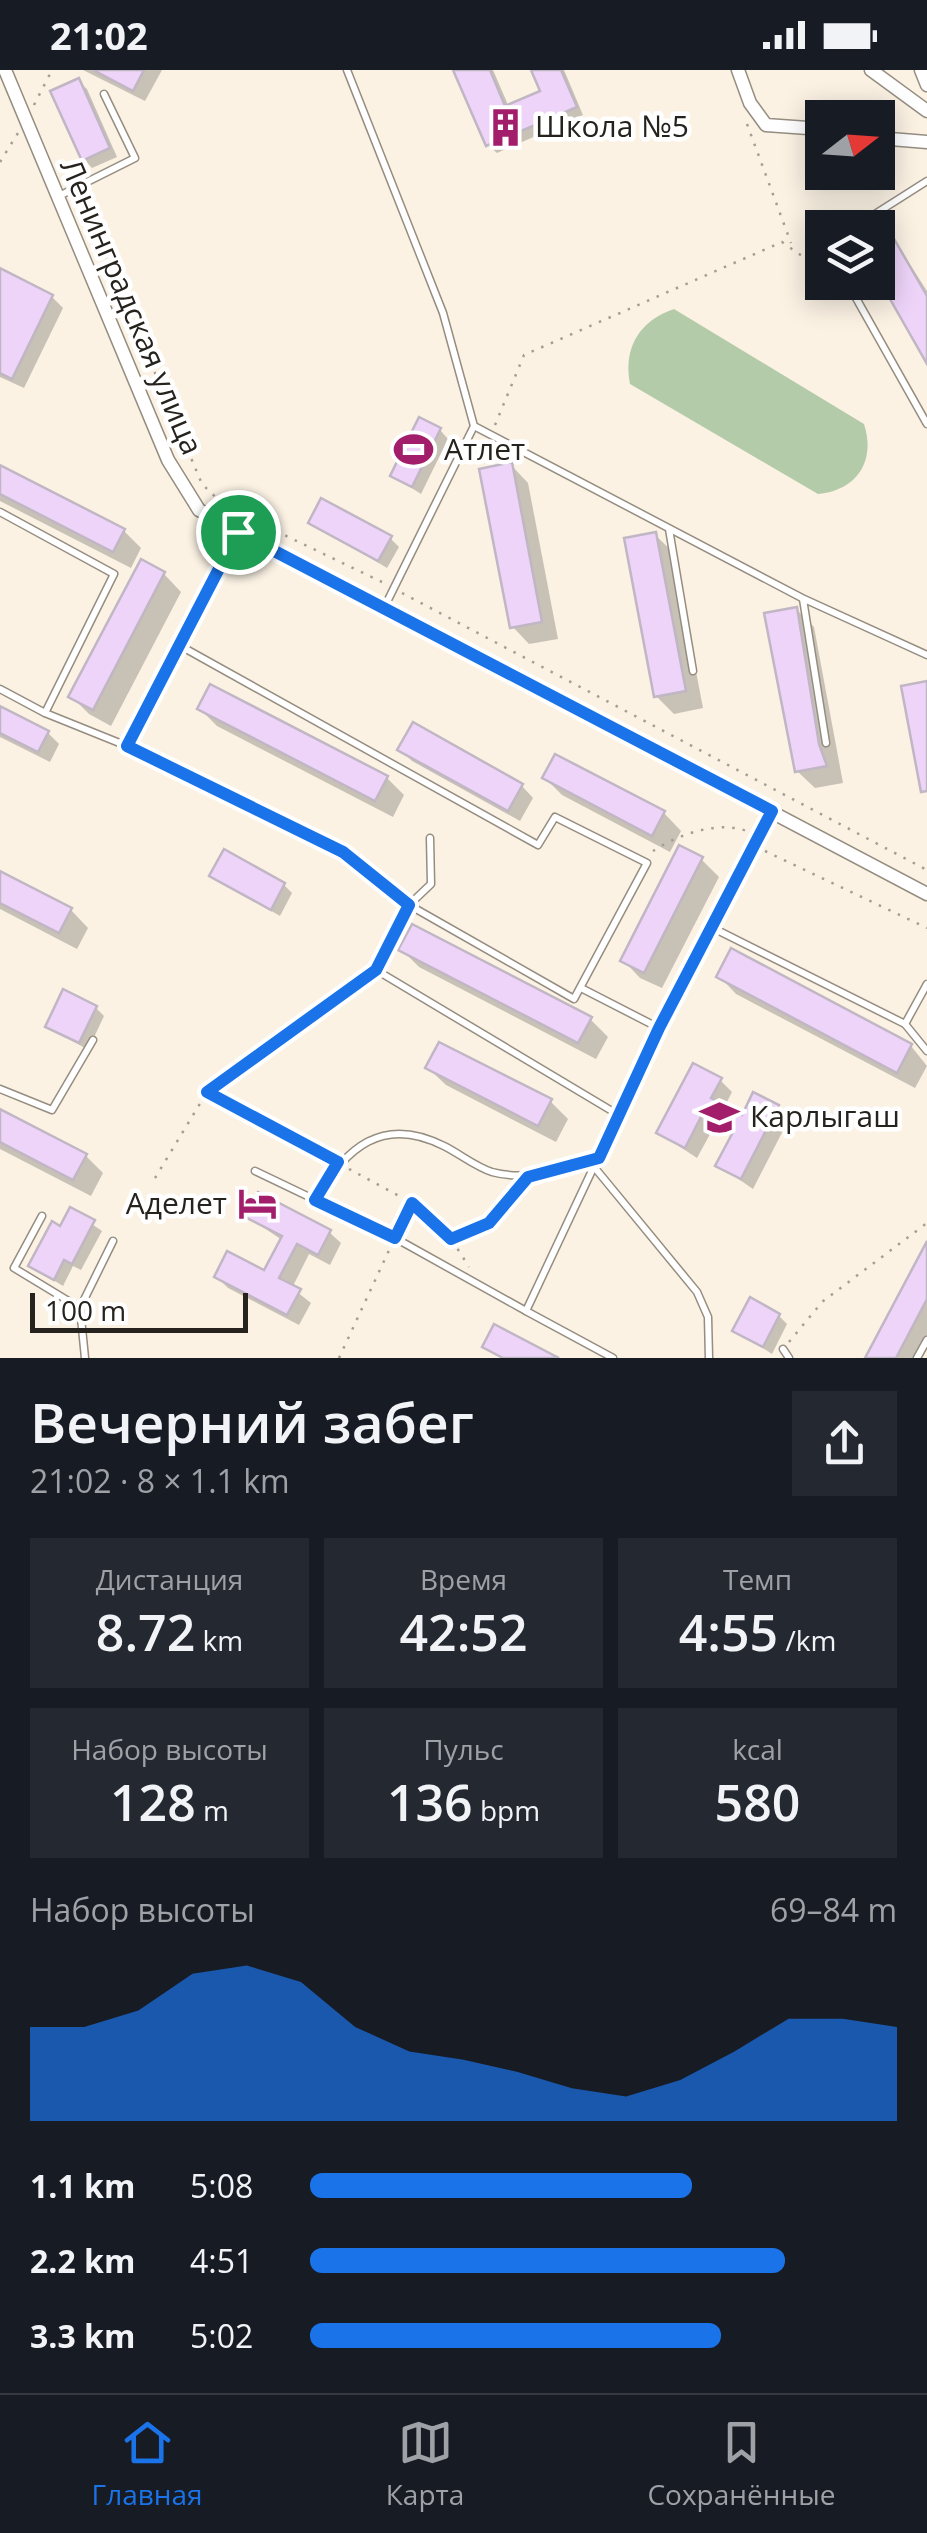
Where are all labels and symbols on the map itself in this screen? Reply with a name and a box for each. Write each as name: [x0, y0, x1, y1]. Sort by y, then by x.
north arrow: [805, 100, 895, 190]
place label: Школа №5: [535, 105, 689, 146]
building icon: Школа №5: [484, 106, 526, 148]
street label: Ленинградская улица: [51, 152, 213, 461]
place label: Атлет: [444, 428, 525, 469]
sports icon: Атлет: [393, 429, 435, 471]
pin: [196, 490, 281, 575]
place label: Карлыгаш: [750, 1095, 900, 1136]
school or university icon: Карлыгаш: [699, 1096, 741, 1138]
place label: Аделет: [126, 1182, 227, 1223]
hotel icon: Аделет: [236, 1183, 278, 1225]
scale bar: [30, 1288, 248, 1332]

